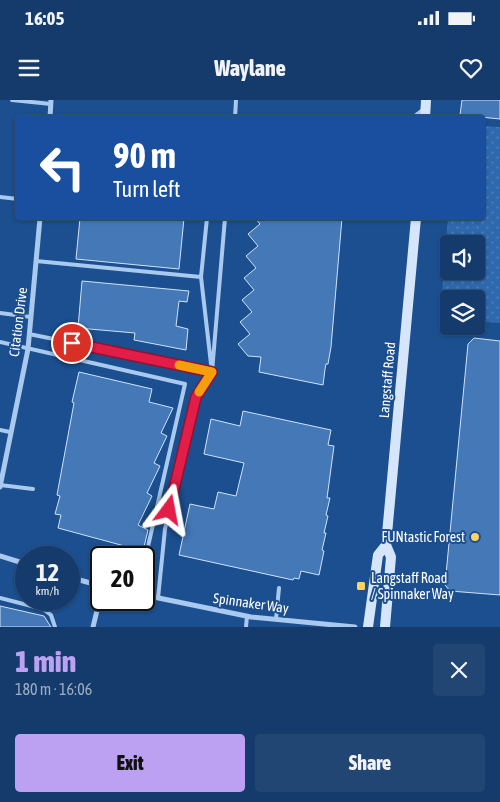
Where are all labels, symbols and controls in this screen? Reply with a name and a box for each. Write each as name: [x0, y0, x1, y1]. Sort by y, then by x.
text: 16:05: [25, 7, 64, 29]
icon: menu: [15, 54, 43, 82]
icon: heart: [457, 54, 485, 82]
text: Waylane: [214, 55, 286, 81]
icon: left: [30, 135, 95, 200]
text: 90 m: [113, 135, 176, 175]
text: Turn left: [113, 176, 180, 202]
map controls: [440, 235, 485, 335]
button: sound: [440, 235, 485, 280]
street label: Citation Drive: [6, 286, 30, 358]
button: layers: [440, 290, 485, 335]
pin: [51, 322, 93, 364]
icon: arrive: [58, 329, 86, 357]
street label: Langstaff Road: [376, 341, 398, 419]
position arrow: [142, 483, 194, 535]
place label: FUNtastic Forest: [382, 529, 465, 545]
marker: FUNtastic Forest: [469, 531, 481, 543]
speed limit sign: 20: [90, 546, 155, 611]
text: 12: [36, 558, 59, 586]
place label: Langstaff Road / Spinnaker Way: [371, 570, 454, 602]
marker: Langstaff Road / Spinnaker Way: [355, 580, 367, 592]
text: km/h: [36, 584, 59, 598]
street label: Spinnaker Way: [212, 590, 290, 616]
text: 1 min: [15, 644, 76, 678]
button: close: [433, 644, 485, 696]
text: 180 m · 16:06: [15, 680, 92, 698]
button: Exit: [15, 734, 245, 792]
button: Share: [255, 734, 485, 792]

